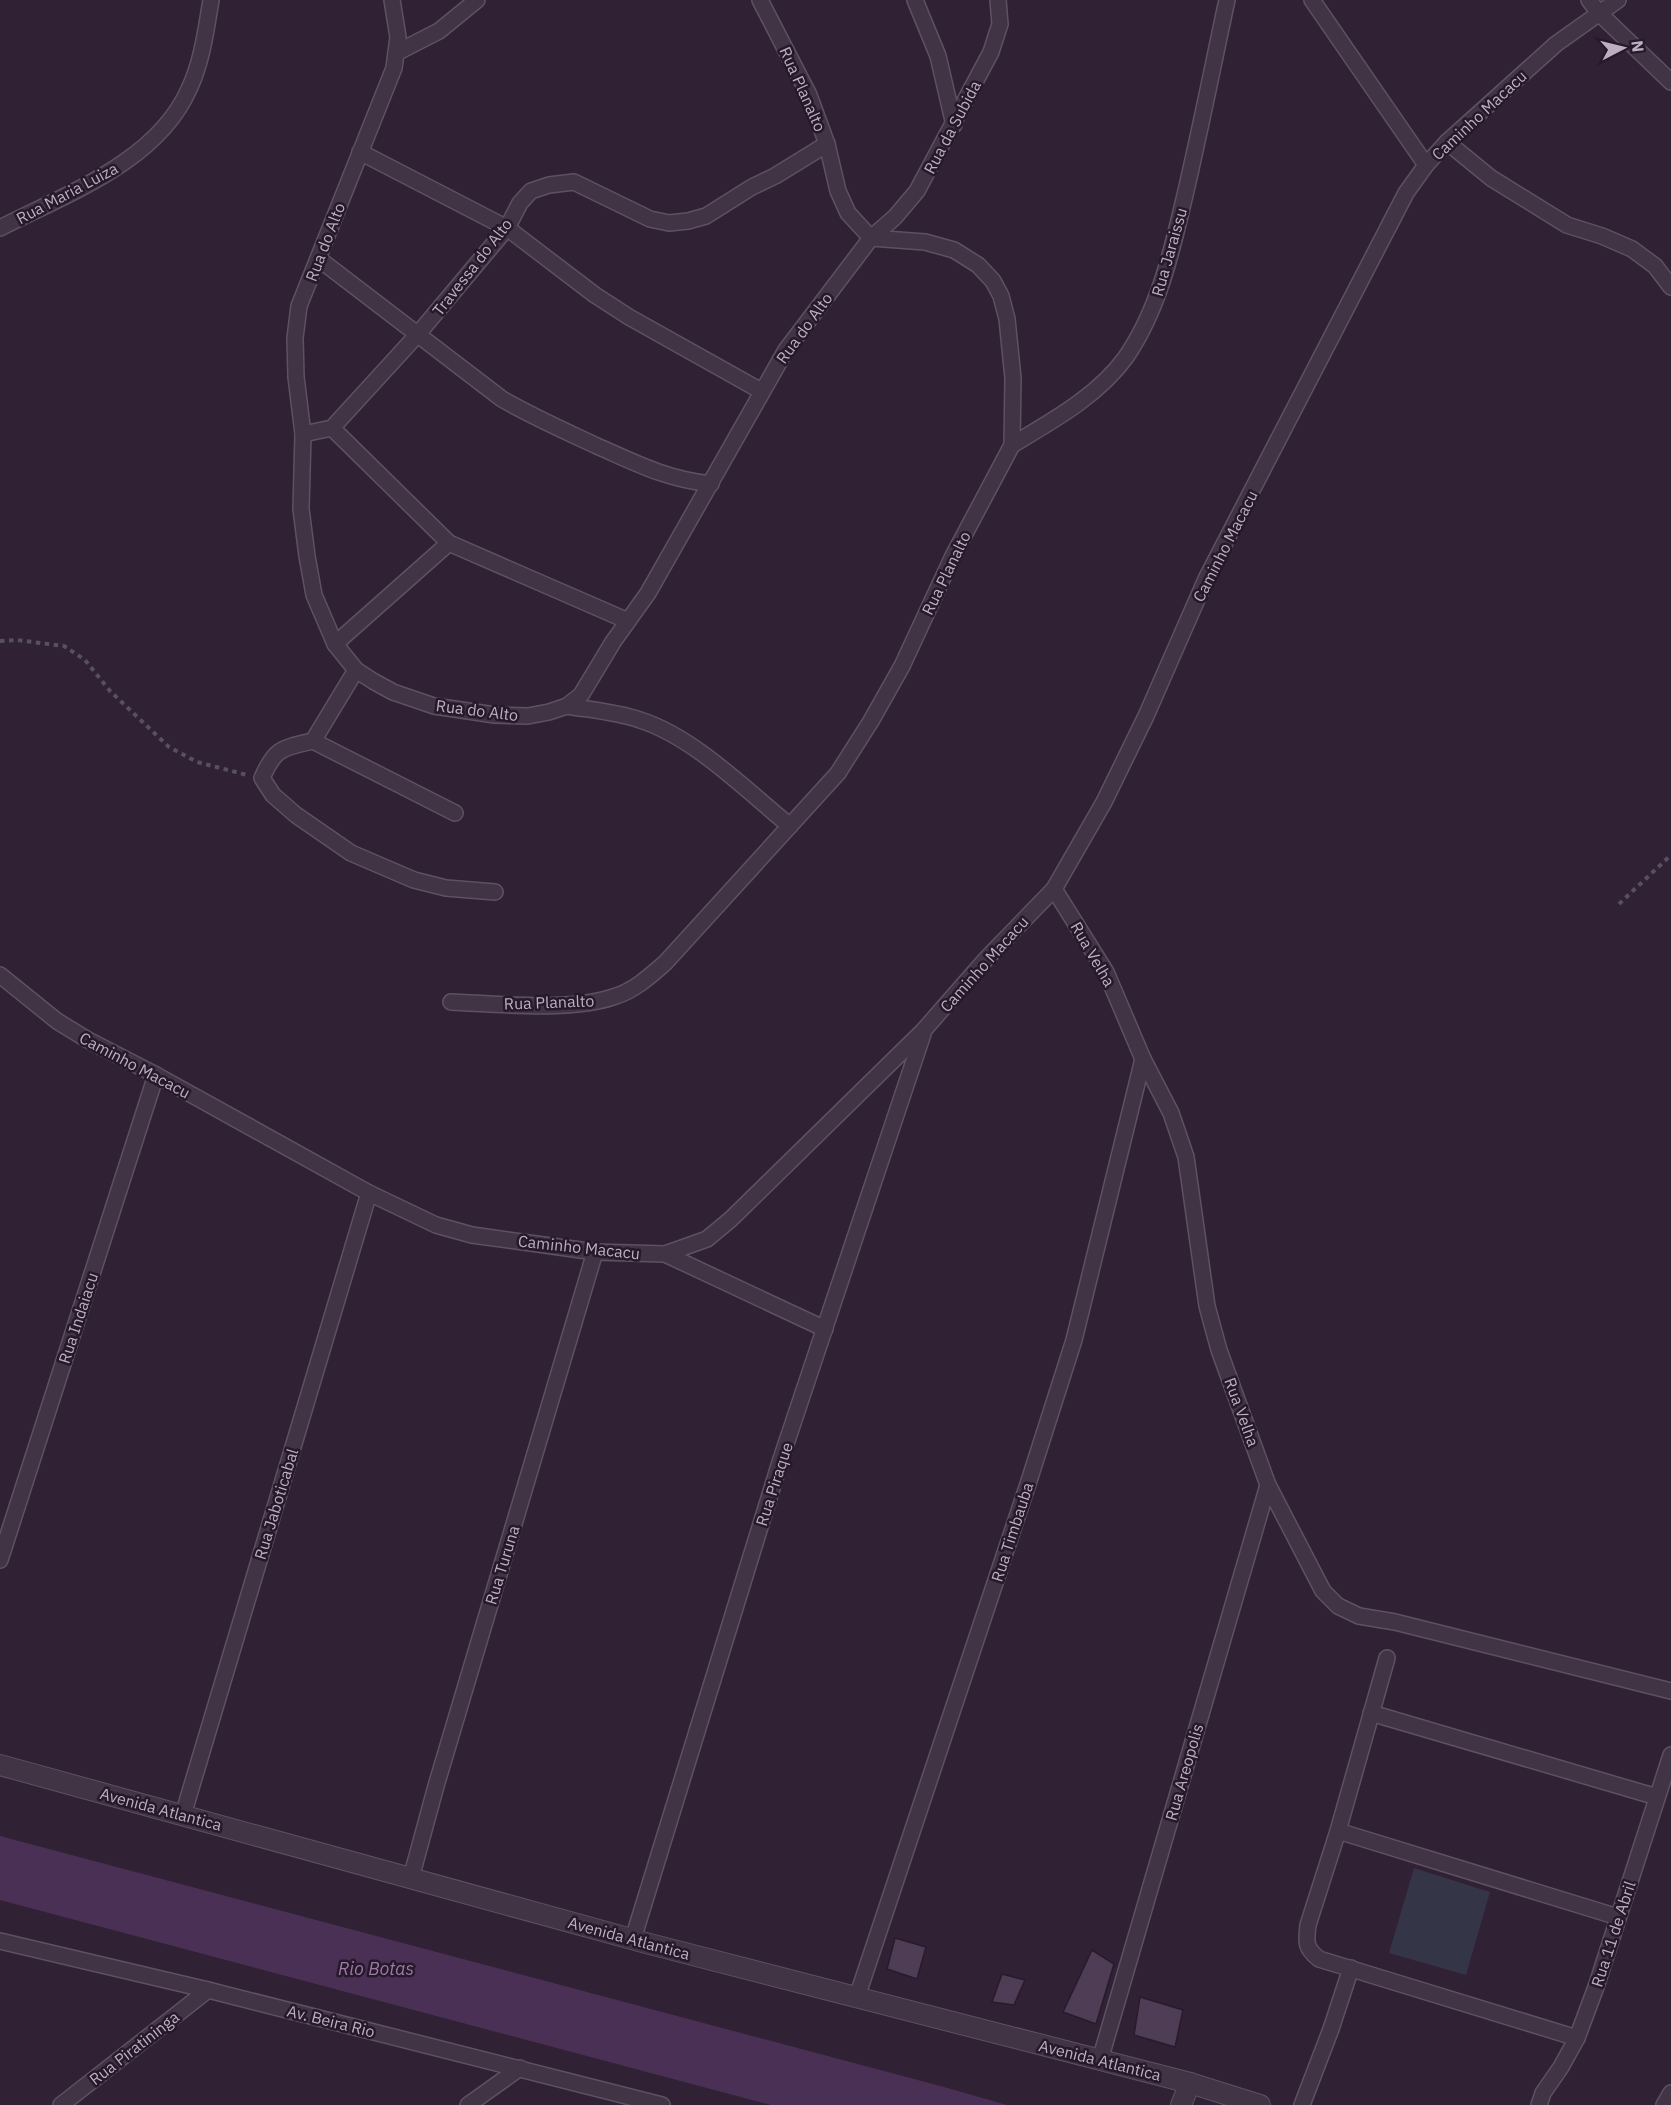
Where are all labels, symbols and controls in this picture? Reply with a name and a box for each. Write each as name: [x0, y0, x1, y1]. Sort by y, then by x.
north arrow: [1593, 18, 1653, 78]
text: N: [1627, 39, 1649, 53]
street label: Rua Planalto: [775, 44, 831, 135]
street label: Caminho Macacu: [1427, 66, 1531, 164]
street label: Rua da Subida: [919, 77, 985, 177]
street label: Rua Maria Luiza: [13, 158, 122, 228]
street label: Rua do Alto: [301, 200, 349, 284]
street label: Rua Jaraissu: [1147, 205, 1191, 299]
street label: Travessa do Alto: [428, 214, 516, 320]
street label: Rua do Alto: [772, 289, 836, 367]
street label: Caminho Macacu: [1188, 487, 1262, 605]
street label: Rua Planalto: [917, 528, 975, 618]
street label: Rua do Alto: [435, 695, 519, 725]
street label: Caminho Macacu: [936, 912, 1032, 1016]
street label: Rua Velha: [1066, 918, 1120, 990]
street label: Rua Planalto: [503, 990, 595, 1014]
street label: Caminho Macacu: [76, 1027, 194, 1103]
street label: Caminho Macacu: [517, 1231, 641, 1263]
street label: Rua Indaiacu: [54, 1270, 102, 1366]
street label: Rua Velha: [1220, 1375, 1264, 1450]
street label: Rua Piraque: [751, 1439, 797, 1528]
street label: Rua Jaboticabal: [250, 1446, 302, 1562]
street label: Rua Timbauba: [986, 1479, 1038, 1584]
street label: Rua Turuna: [480, 1523, 524, 1607]
street label: Rua Areopolis: [1161, 1721, 1207, 1823]
street label: Avenida Atlantica: [98, 1783, 224, 1835]
street label: Rua 11 de Abril: [1586, 1878, 1640, 1990]
street label: Avenida Atlantica: [566, 1912, 692, 1964]
water label: Rio Botas: [338, 1957, 414, 1980]
street label: Av. Beira Rio: [285, 2000, 377, 2042]
street label: Rua Piratininga: [85, 2006, 183, 2089]
street label: Avenida Atlantica: [1037, 2035, 1164, 2085]

